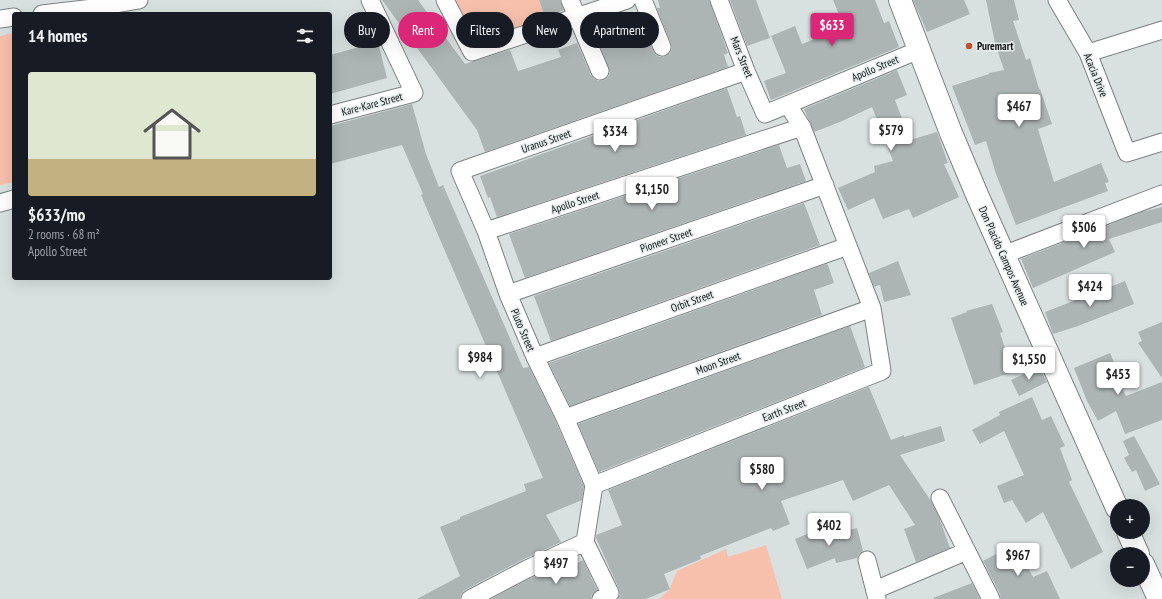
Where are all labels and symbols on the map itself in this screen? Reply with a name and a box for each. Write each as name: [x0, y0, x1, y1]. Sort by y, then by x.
pin: $633: [808, 13, 856, 47]
street label: Mars Street: [727, 34, 757, 80]
place label: Puremart: [977, 39, 1014, 53]
marker: Puremart: [964, 41, 974, 51]
street label: Acacia Drive: [1081, 51, 1111, 100]
street label: Apollo Street: [849, 52, 901, 84]
street label: Kare-Kare Street: [340, 89, 404, 119]
pin: $467: [995, 94, 1043, 128]
pin: $579: [867, 118, 915, 152]
pin: $334: [591, 119, 639, 153]
street label: Uranus Street: [519, 126, 573, 156]
pin: $1,150: [619, 177, 685, 211]
street label: Apollo Street: [549, 188, 601, 216]
street label: Don Placido Campos Avenue: [976, 204, 1032, 308]
pin: $506: [1060, 215, 1108, 249]
street label: Pioneer Street: [638, 225, 694, 255]
pin: $424: [1066, 274, 1114, 308]
street label: Orbit Street: [669, 287, 715, 315]
street label: Pluto Street: [508, 307, 538, 353]
pin: $984: [456, 345, 504, 379]
pin: $1,550: [996, 347, 1062, 381]
street label: Moon Street: [694, 348, 742, 378]
pin: $453: [1094, 362, 1142, 396]
street label: Earth Street: [760, 395, 808, 425]
pin: $580: [738, 457, 786, 491]
pin: $402: [805, 513, 853, 547]
pin: $967: [994, 543, 1042, 577]
pin: $497: [532, 551, 580, 585]

